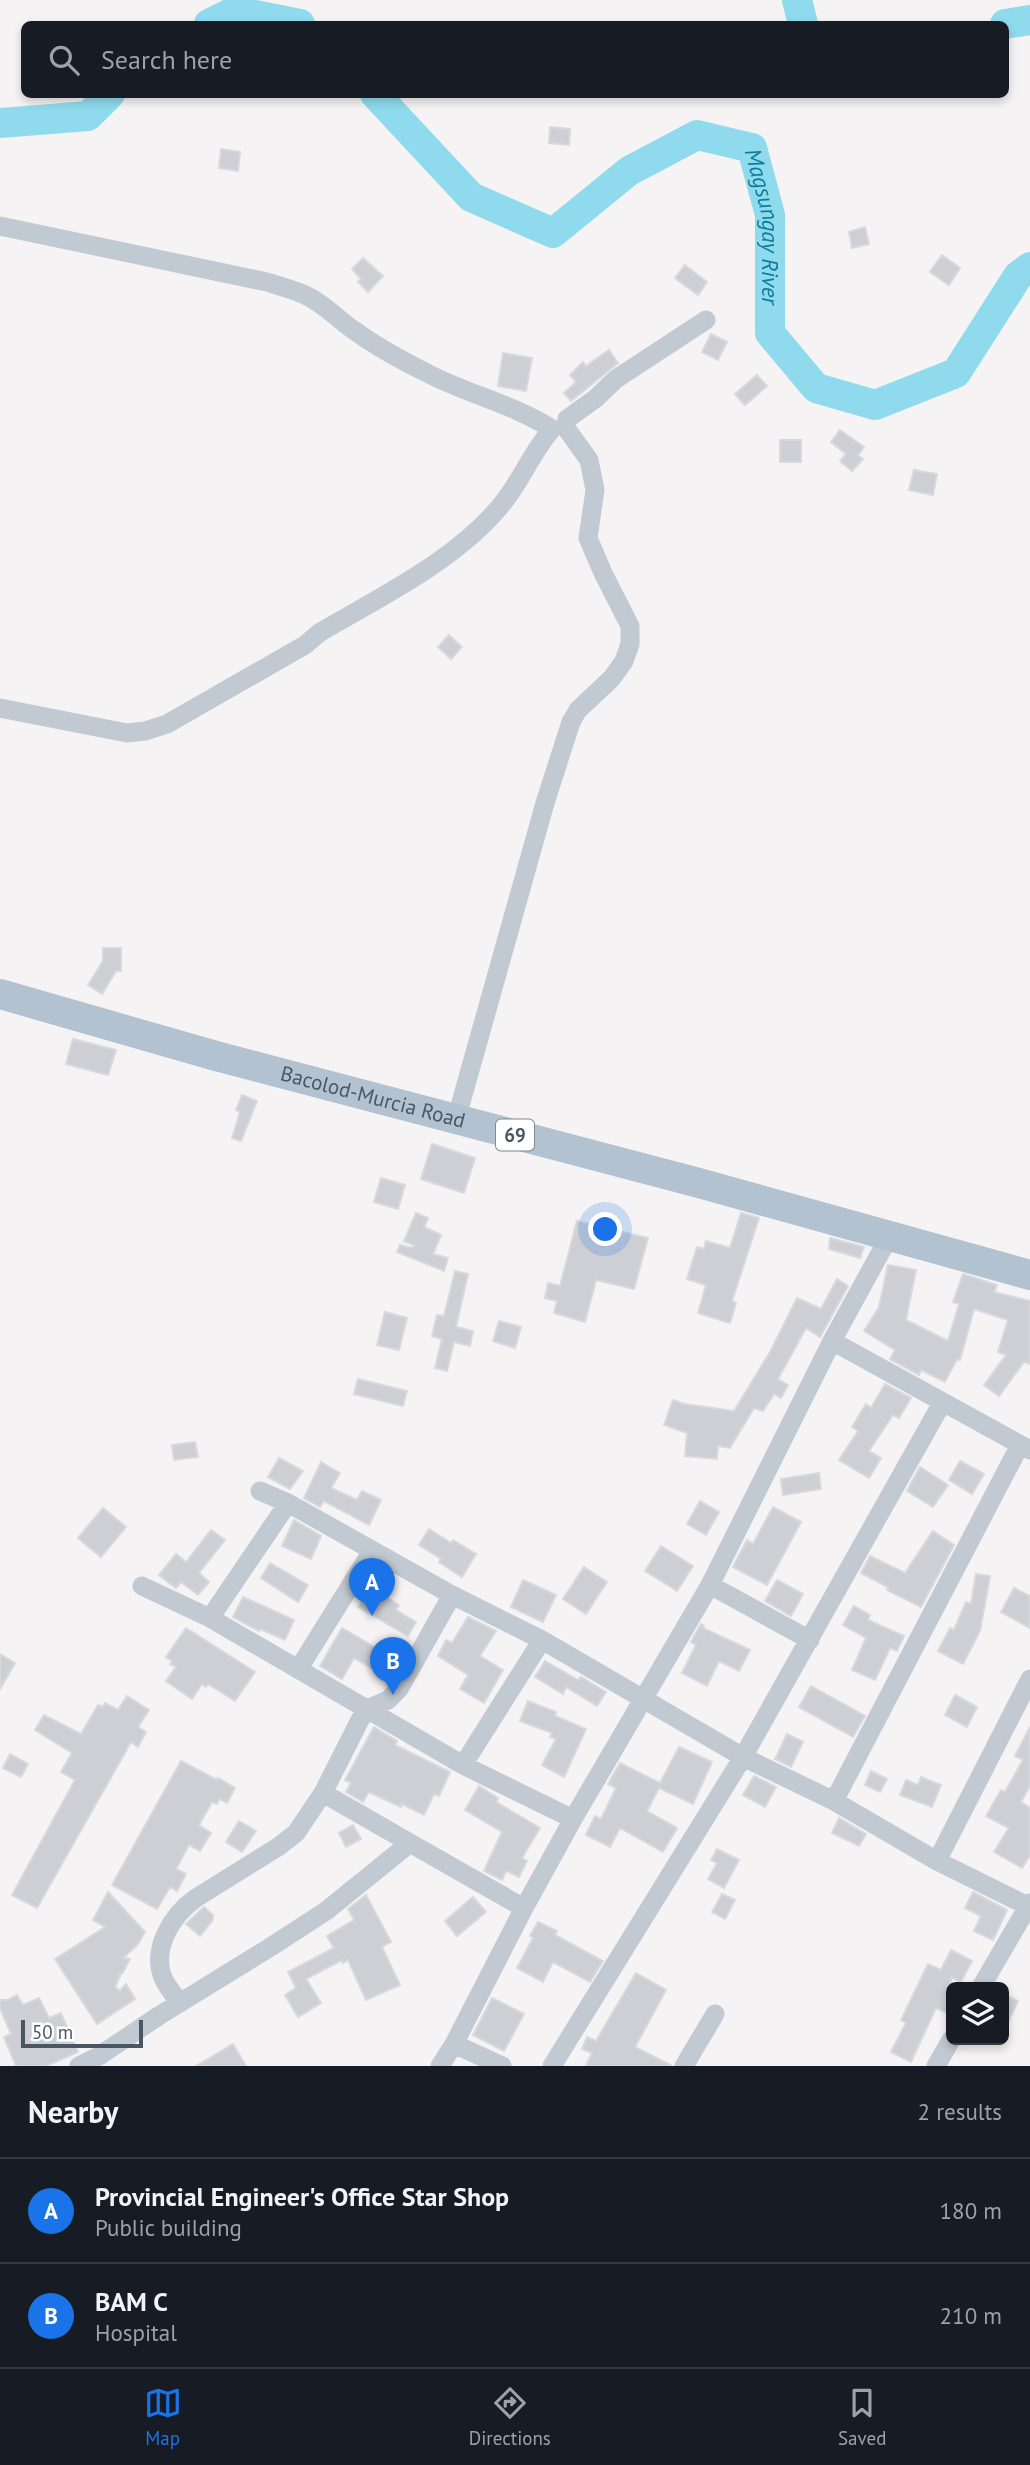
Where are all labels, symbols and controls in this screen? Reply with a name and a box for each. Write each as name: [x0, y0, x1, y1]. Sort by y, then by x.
search box: [21, 21, 1009, 98]
icon: search: [45, 41, 83, 79]
text: Search here: [101, 43, 232, 76]
water label: Magsungay River: [739, 145, 786, 306]
street label: Bacolod-Murcia Road: [278, 1060, 468, 1134]
road number: 69: [496, 1120, 534, 1150]
your location: [588, 1212, 622, 1246]
pin: A: [349, 1558, 395, 1616]
pin: B: [370, 1637, 416, 1695]
map controls: [946, 1982, 1009, 2045]
button: layers: [946, 1982, 1009, 2045]
scale bar: [21, 2017, 144, 2049]
text: 50 m: [32, 2020, 73, 2044]
text: Nearby: [28, 2092, 118, 2131]
text: 2 results: [918, 2097, 1002, 2126]
text: Provincial Engineer's Office Star Shop: [95, 2180, 509, 2213]
text: A: [44, 2196, 58, 2225]
text: 180 m: [940, 2196, 1002, 2225]
text: Public building: [95, 2213, 242, 2242]
text: BAM C: [95, 2285, 168, 2318]
text: B: [44, 2301, 58, 2330]
text: 210 m: [940, 2301, 1002, 2330]
text: Hospital: [95, 2318, 177, 2347]
tab: Map: [144, 2384, 182, 2450]
tab: Directions: [469, 2384, 551, 2450]
tab: Saved: [838, 2384, 886, 2450]

